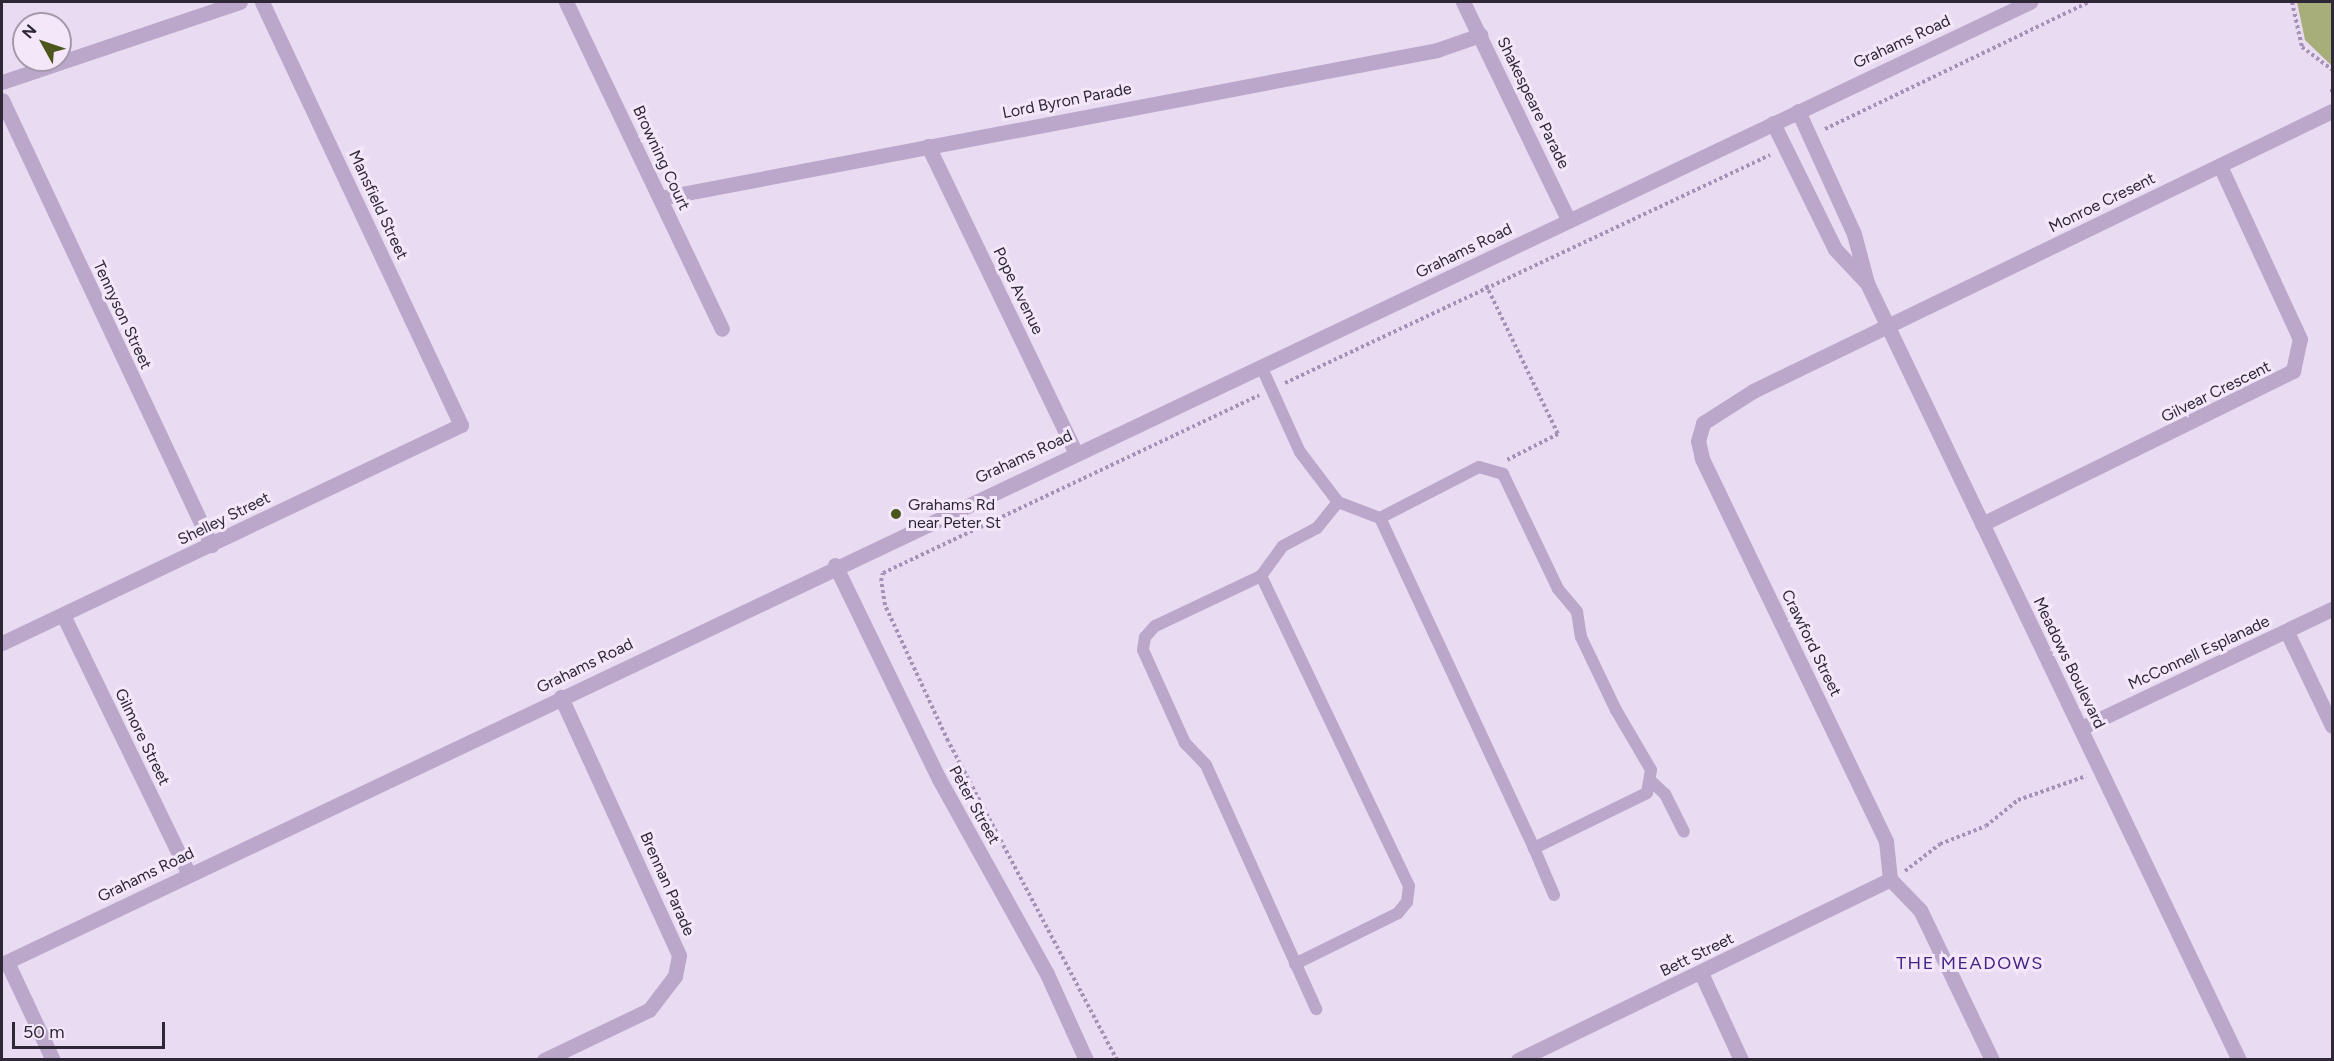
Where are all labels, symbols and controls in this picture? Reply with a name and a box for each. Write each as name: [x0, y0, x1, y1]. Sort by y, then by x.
street label: Grahams Road: [1851, 11, 1953, 73]
north arrow: [12, 12, 72, 72]
text: N: [18, 21, 41, 42]
street label: Shakespeare Parade: [1493, 34, 1573, 172]
street label: Lord Byron Parade: [1001, 79, 1133, 123]
street label: Browning Court: [628, 103, 694, 213]
street label: Mansfield Street: [344, 147, 412, 263]
street label: Monroe Cresent: [2046, 169, 2158, 237]
street label: Grahams Road: [1413, 219, 1515, 283]
street label: Pope Avenue: [989, 244, 1047, 338]
street label: Tennyson Street: [89, 258, 155, 372]
street label: Gilvear Crescent: [2158, 357, 2274, 427]
street label: Grahams Road: [973, 426, 1075, 488]
street label: Shelley Street: [175, 488, 273, 550]
place label: Grahams Rd near Peter St: [908, 495, 1001, 533]
marker: Grahams Rd near Peter St: [889, 507, 903, 521]
street label: Crawford Street: [1777, 587, 1845, 699]
street label: Meadows Boulevard: [2029, 594, 2109, 732]
street label: McConnell Esplanade: [2125, 612, 2273, 694]
street label: Grahams Road: [534, 634, 636, 698]
street label: Gilmore Street: [110, 686, 174, 788]
street label: Peter Street: [945, 762, 1003, 848]
street label: Brennan Parade: [636, 829, 698, 939]
street label: Grahams Road: [95, 843, 197, 907]
street label: Bett Street: [1657, 929, 1737, 981]
district label: THE MEADOWS: [1896, 952, 2044, 974]
scale bar: [15, 1010, 168, 1048]
text: 50 m: [23, 1021, 65, 1043]

